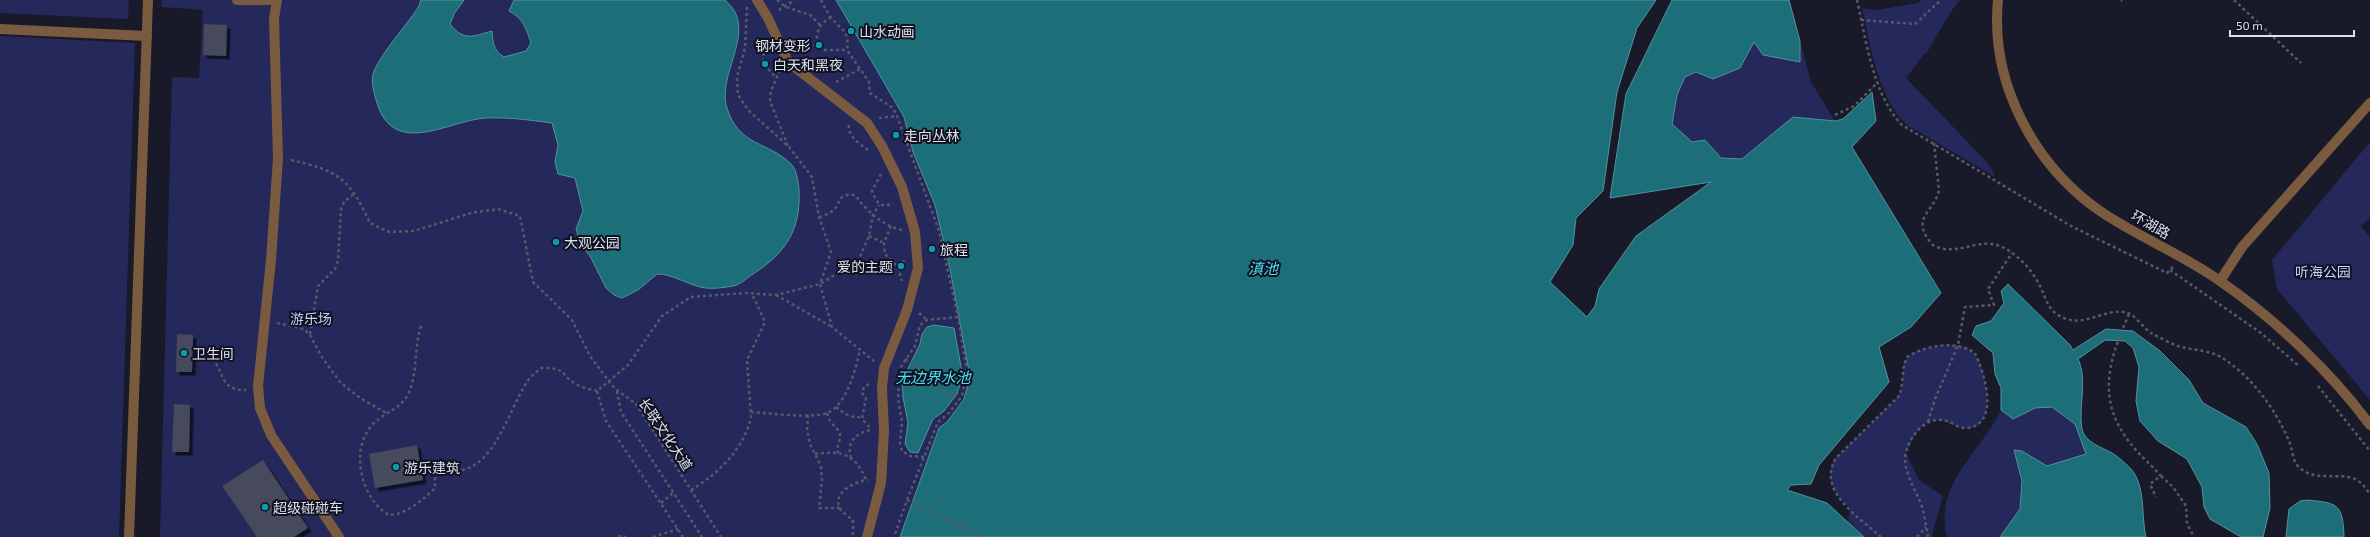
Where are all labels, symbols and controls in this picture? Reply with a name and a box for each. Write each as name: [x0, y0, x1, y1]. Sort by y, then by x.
scale bar: [2230, 12, 2354, 38]
text: 50 m: [2236, 18, 2263, 32]
place label: 山水动画: [859, 23, 915, 40]
marker: 山水动画: [846, 26, 856, 36]
place label: 钢材变形: [755, 37, 811, 54]
marker: 钢材变形: [814, 40, 824, 50]
place label: 白天和黑夜: [773, 56, 843, 73]
marker: 白天和黑夜: [760, 59, 770, 69]
place label: 走向丛林: [904, 127, 960, 144]
marker: 走向丛林: [891, 130, 901, 140]
street label: 环湖路: [2129, 206, 2173, 242]
place label: 大观公园: [564, 234, 620, 251]
marker: 大观公园: [551, 237, 561, 247]
place label: 旅程: [940, 241, 968, 258]
marker: 旅程: [927, 244, 937, 254]
place label: 爱的主题: [837, 258, 893, 275]
water label: 滇池: [1248, 259, 1280, 277]
marker: 爱的主题: [896, 261, 906, 271]
park label: 听海公园: [2295, 263, 2351, 280]
park label: 游乐场: [290, 310, 332, 327]
place label: 卫生间: [192, 345, 234, 362]
marker: 卫生间: [179, 348, 189, 358]
water label: 无边界水池: [895, 368, 972, 386]
street label: 长联文化大道: [635, 394, 697, 474]
place label: 游乐建筑: [404, 459, 460, 476]
marker: 游乐建筑: [391, 462, 401, 472]
place label: 超级碰碰车: [273, 499, 343, 516]
marker: 超级碰碰车: [260, 502, 270, 512]

